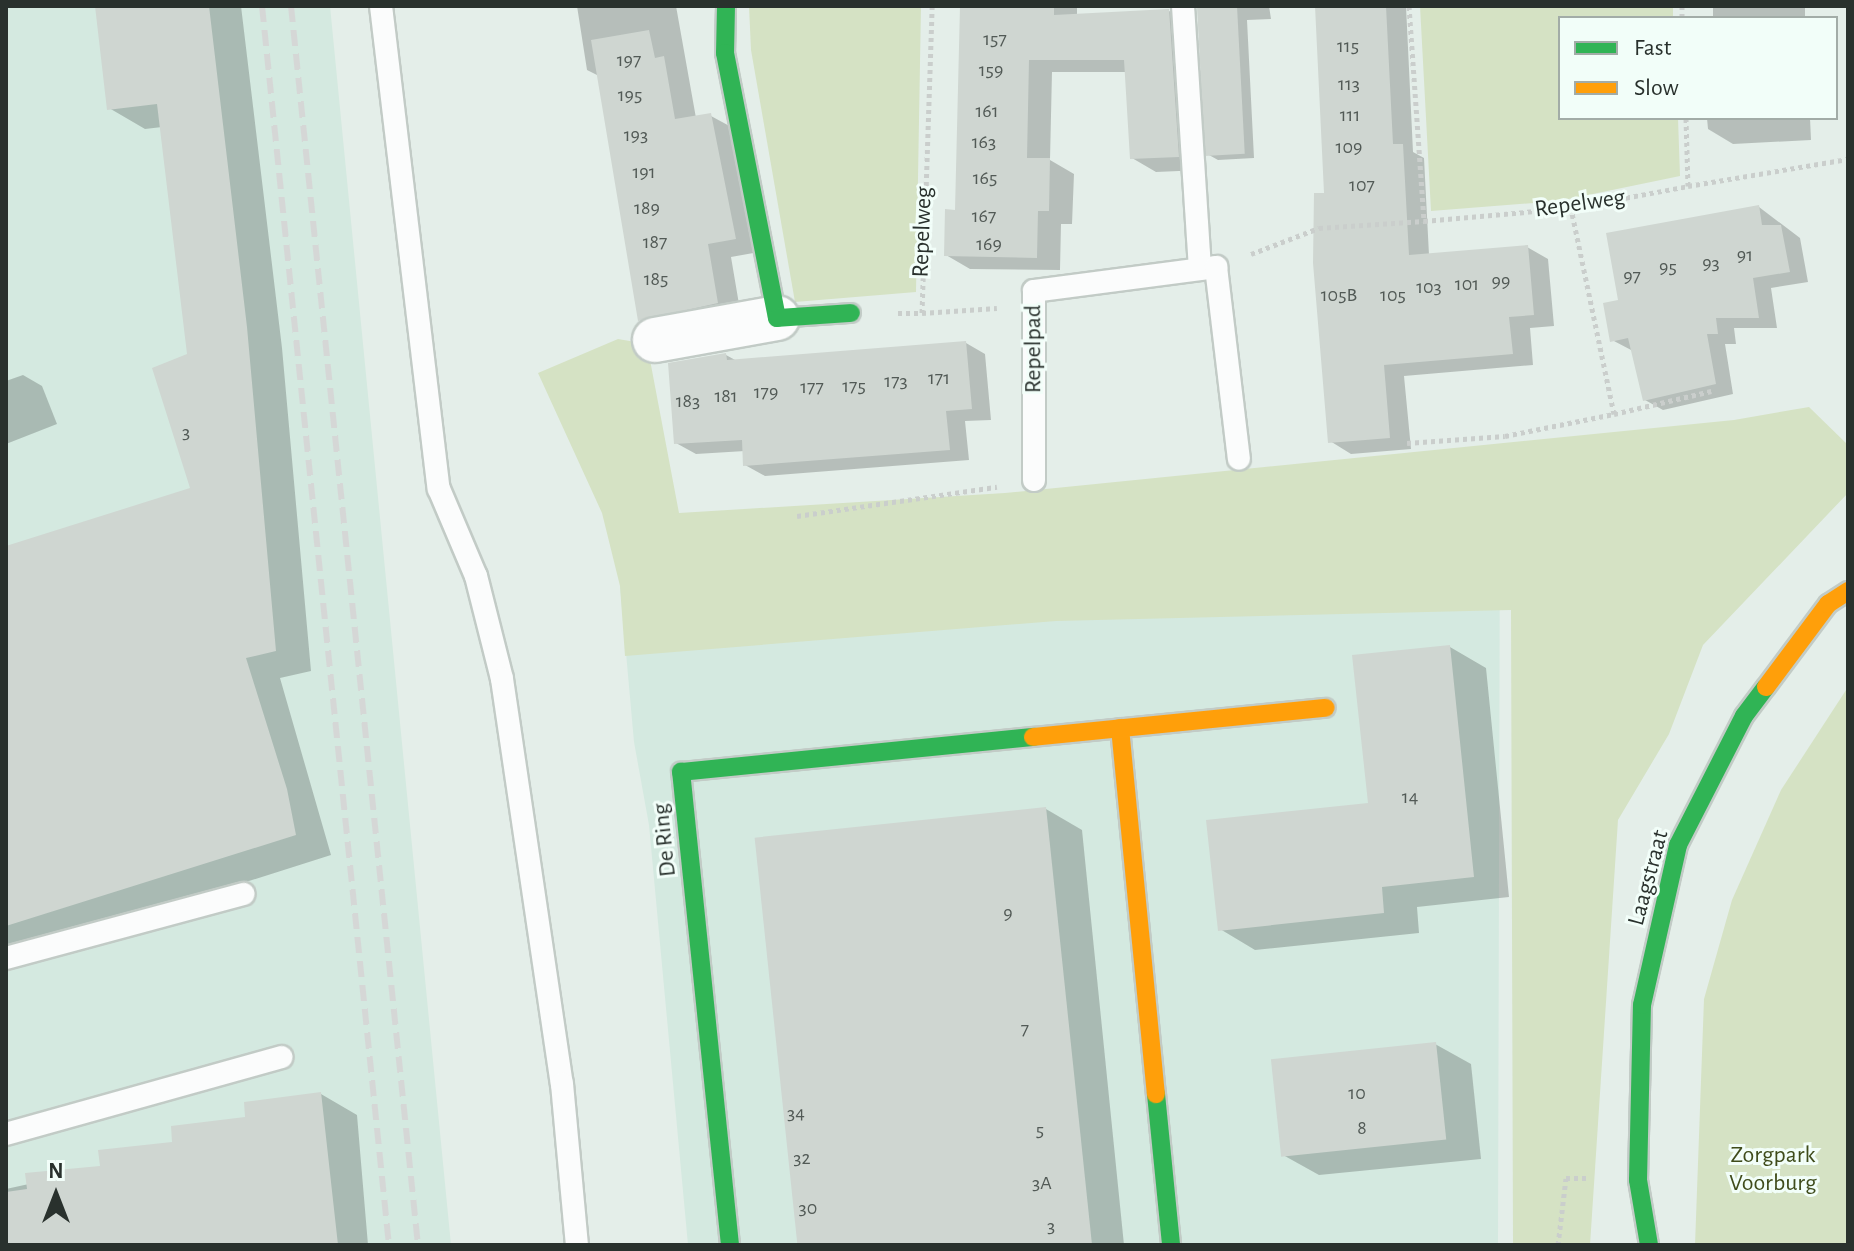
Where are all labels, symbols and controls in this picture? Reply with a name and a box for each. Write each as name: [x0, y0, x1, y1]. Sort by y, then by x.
legend: [1558, 16, 1838, 120]
house number: 157: [983, 27, 1007, 51]
house number: 115: [1337, 34, 1359, 58]
text: Fast: [1634, 36, 1671, 60]
house number: 197: [617, 48, 641, 72]
house number: 159: [979, 58, 1003, 82]
house number: 113: [1338, 72, 1360, 96]
text: Slow: [1634, 76, 1679, 100]
house number: 195: [618, 83, 642, 107]
house number: 161: [975, 99, 999, 123]
house number: 111: [1340, 103, 1360, 127]
house number: 193: [624, 123, 648, 147]
house number: 163: [972, 130, 996, 154]
house number: 109: [1336, 135, 1362, 159]
house number: 191: [632, 160, 656, 184]
house number: 165: [973, 166, 997, 190]
house number: 107: [1349, 173, 1375, 197]
street label: Repelweg: [1533, 183, 1627, 225]
street label: Repelweg: [907, 186, 939, 278]
house number: 189: [634, 196, 660, 220]
house number: 167: [972, 204, 996, 228]
house number: 187: [643, 230, 667, 254]
house number: 169: [976, 232, 1002, 256]
house number: 91: [1737, 243, 1753, 267]
house number: 93: [1702, 251, 1720, 275]
house number: 95: [1659, 255, 1677, 279]
house number: 97: [1623, 264, 1641, 288]
house number: 185: [644, 267, 668, 291]
house number: 99: [1492, 269, 1510, 293]
house number: 101: [1455, 272, 1479, 296]
house number: 103: [1416, 275, 1442, 299]
house number: 105B: [1321, 283, 1357, 307]
house number: 105: [1380, 283, 1406, 307]
street label: Repelpad: [1020, 305, 1048, 393]
house number: 171: [928, 366, 950, 390]
house number: 173: [884, 369, 908, 393]
house number: 175: [842, 374, 866, 398]
house number: 177: [800, 375, 824, 399]
house number: 179: [754, 380, 778, 404]
house number: 181: [714, 384, 738, 408]
house number: 183: [676, 389, 700, 413]
house number: 3: [182, 420, 190, 444]
house number: 14: [1402, 785, 1418, 809]
street label: De Ring: [647, 802, 683, 878]
street label: Laagstraat: [1622, 827, 1676, 929]
house number: 9: [1003, 901, 1013, 925]
house number: 7: [1021, 1017, 1029, 1041]
house number: 10: [1348, 1081, 1366, 1105]
house number: 34: [787, 1101, 805, 1125]
house number: 8: [1357, 1116, 1367, 1140]
house number: 5: [1036, 1118, 1044, 1142]
park label: Zorgpark Voorburg: [1729, 1142, 1817, 1198]
house number: 32: [793, 1146, 811, 1170]
north arrow: [16, 1155, 96, 1235]
text: N: [48, 1160, 64, 1182]
house number: 3A: [1032, 1171, 1052, 1195]
house number: 30: [799, 1196, 817, 1220]
house number: 3: [1047, 1214, 1055, 1238]

